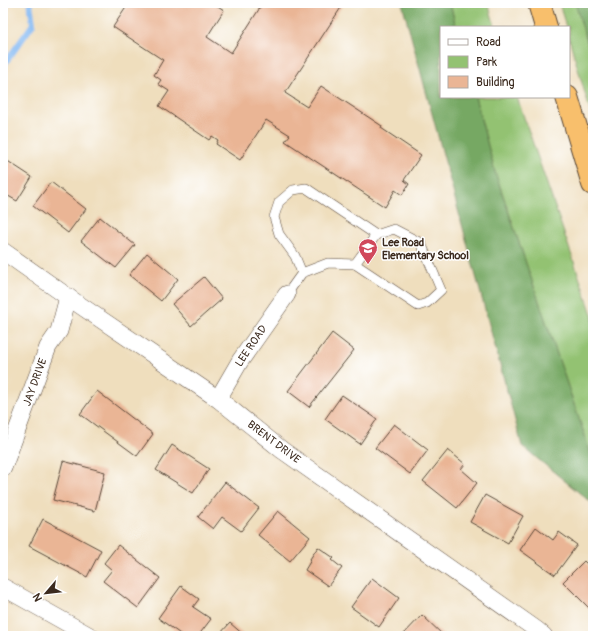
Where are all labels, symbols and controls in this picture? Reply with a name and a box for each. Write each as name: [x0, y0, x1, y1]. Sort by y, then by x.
legend: [440, 26, 570, 98]
text: Road: [476, 35, 501, 50]
text: Park: [476, 55, 497, 70]
text: Building: [476, 75, 515, 90]
place label: Lee Road Elementary School: [382, 236, 469, 262]
school or university icon: Lee Road Elementary School: [357, 237, 379, 265]
street label: LEE ROAD: [232, 323, 270, 369]
street label: JAY DRIVE: [20, 356, 50, 408]
street label: BRENT DRIVE: [245, 418, 303, 466]
north arrow: [26, 573, 66, 613]
text: N: [30, 591, 45, 604]

